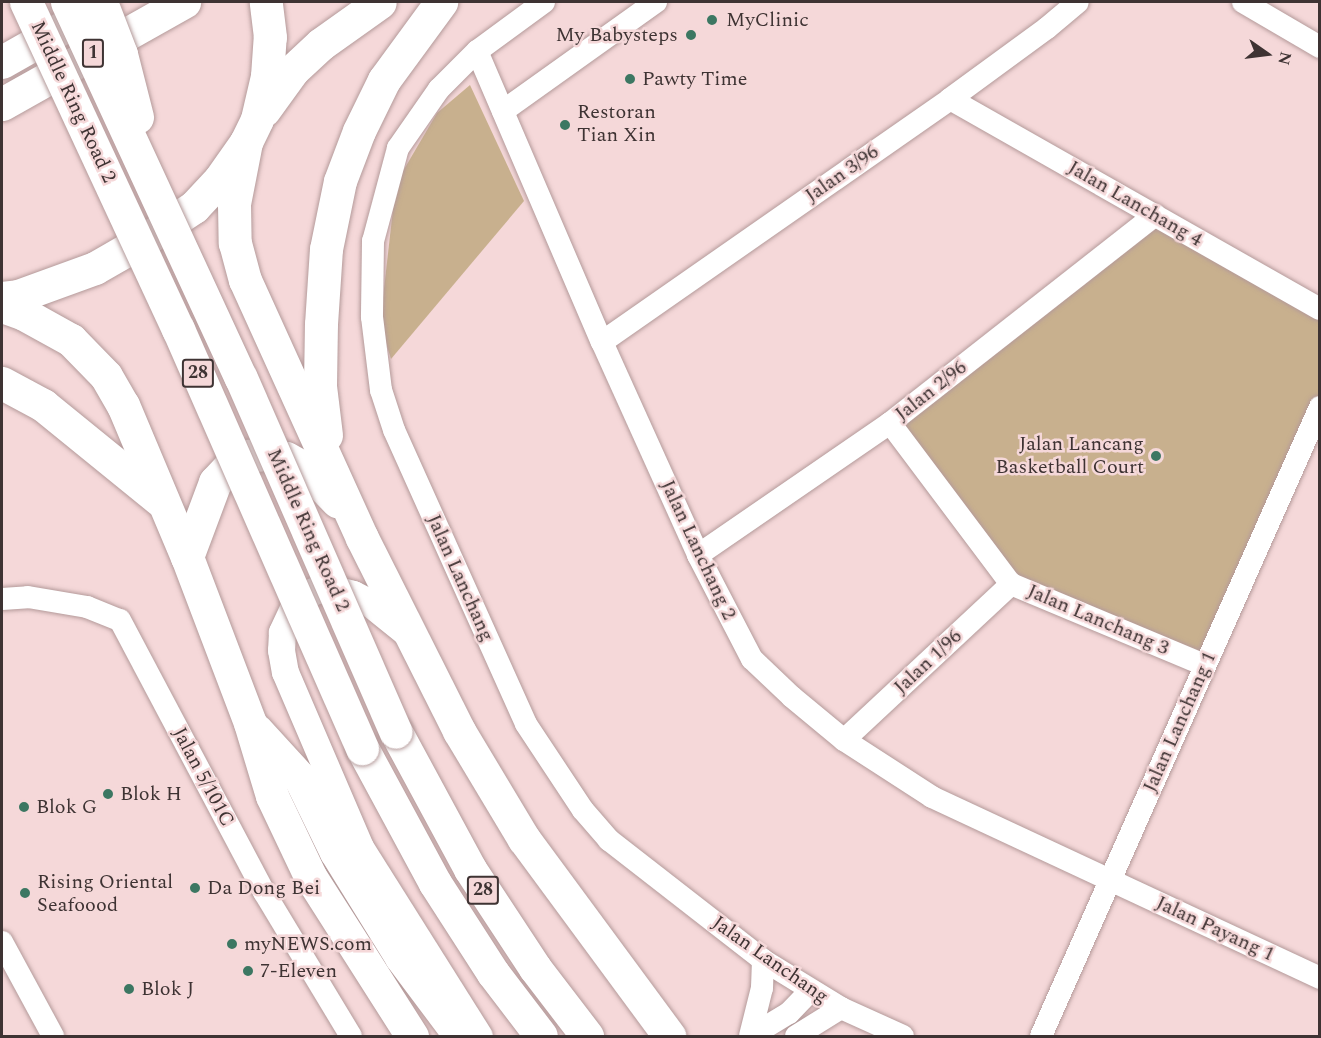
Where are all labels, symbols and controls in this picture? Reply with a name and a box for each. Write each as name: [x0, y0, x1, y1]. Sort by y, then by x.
place label: MyClinic: [726, 8, 809, 32]
marker: MyClinic: [703, 11, 721, 29]
street label: Middle Ring Road 2: [25, 17, 121, 187]
place label: My Babysteps: [555, 23, 678, 47]
north arrow: [1237, 24, 1297, 84]
marker: My Babysteps: [682, 26, 700, 44]
road number: 1: [81, 38, 105, 68]
text: N: [1271, 49, 1298, 68]
place label: Pawty Time: [642, 67, 747, 91]
marker: Pawty Time: [623, 72, 637, 86]
place label: Restoran Tian Xin: [577, 101, 656, 148]
marker: Restoran Tian Xin: [558, 118, 572, 132]
street label: Jalan 3/96: [801, 140, 883, 208]
street label: Jalan Lanchang 4: [1063, 156, 1207, 252]
street label: Jalan 2/96: [890, 356, 972, 426]
road number: 28: [182, 358, 214, 388]
place label: Jalan Lancang Basketball Court: [996, 432, 1144, 479]
street label: Middle Ring Road 2: [261, 445, 355, 615]
marker: Jalan Lancang Basketball Court: [1149, 449, 1163, 463]
street label: Jalan Lanchang 2: [655, 476, 741, 624]
street label: Jalan Lanchang: [421, 511, 499, 645]
street label: Jalan Lanchang 3: [1024, 579, 1172, 661]
street label: Jalan 1/96: [889, 625, 967, 699]
street label: Jalan Lanchang 1: [1138, 648, 1222, 796]
street label: Jalan 5/101C: [167, 723, 239, 831]
place label: Blok H: [120, 782, 182, 806]
marker: Blok H: [101, 787, 115, 801]
place label: Blok G: [36, 795, 97, 819]
marker: Blok G: [17, 800, 31, 814]
place label: Rising Oriental Seafoood: [37, 870, 173, 917]
road number: 28: [466, 875, 500, 905]
place label: Da Dong Bei: [207, 876, 320, 900]
marker: Da Dong Bei: [188, 881, 202, 895]
marker: Rising Oriental Seafoood: [18, 886, 32, 900]
street label: Jalan Payang 1: [1152, 891, 1278, 967]
street label: Jalan Lanchang: [707, 911, 833, 1009]
place label: myNEWS.com: [244, 932, 372, 956]
marker: myNEWS.com: [225, 937, 239, 951]
place label: 7-Eleven: [260, 959, 337, 983]
marker: 7-Eleven: [241, 964, 255, 978]
place label: Blok J: [141, 977, 195, 1001]
marker: Blok J: [122, 982, 136, 996]

